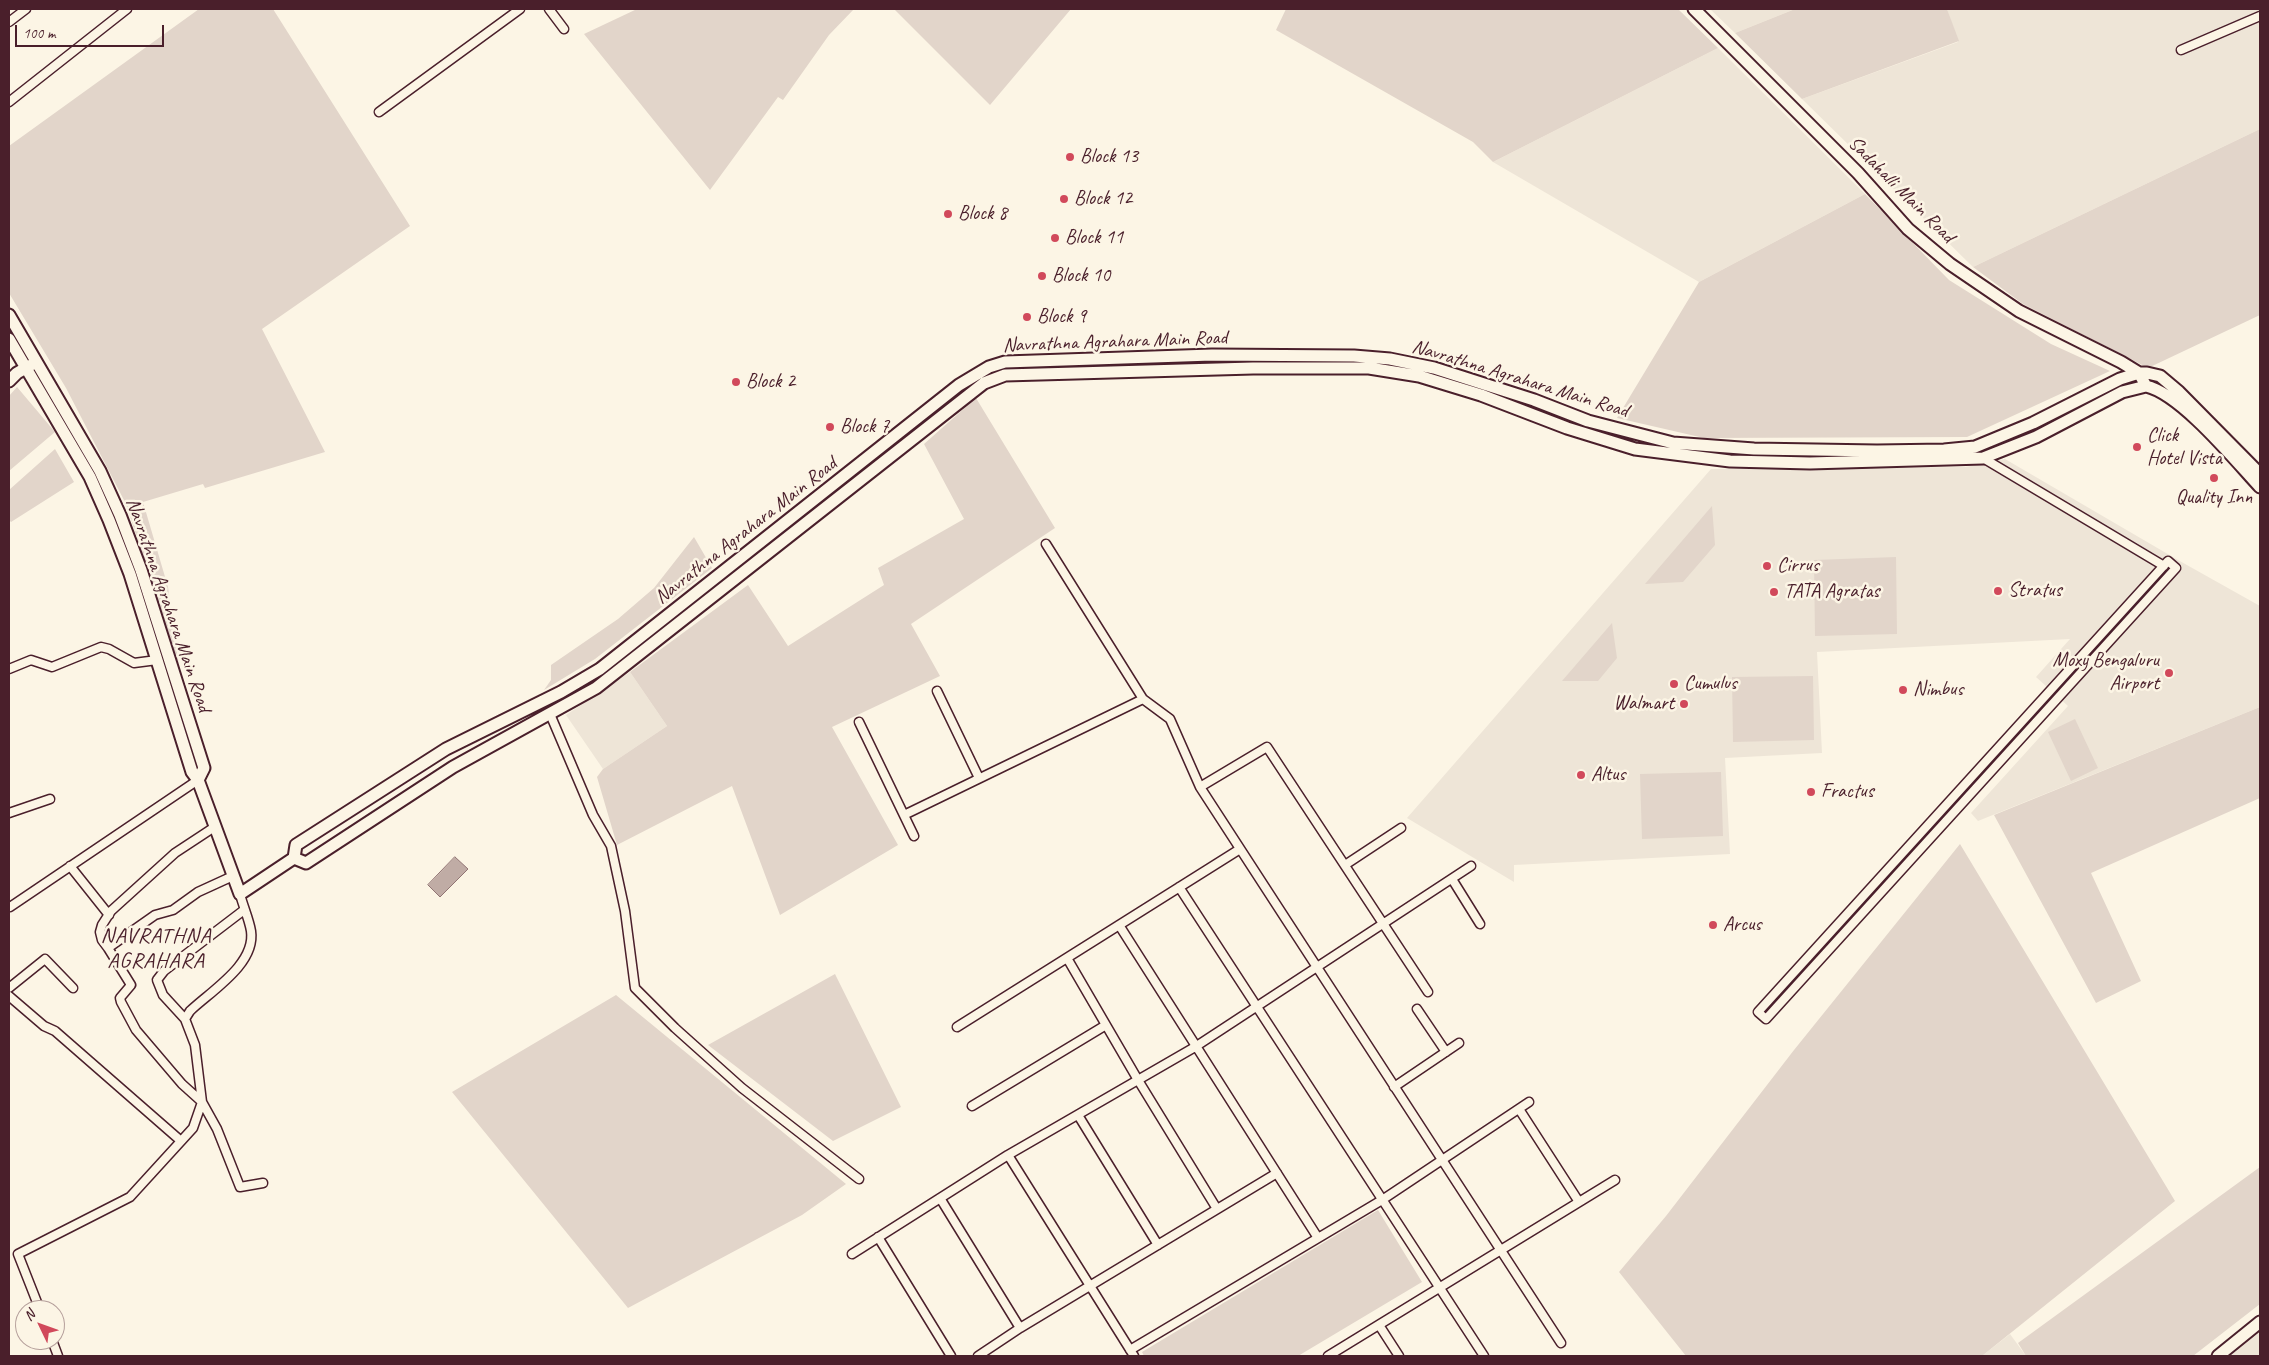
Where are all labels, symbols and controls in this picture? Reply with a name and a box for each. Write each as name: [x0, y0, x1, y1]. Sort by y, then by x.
scale bar: [18, 15, 166, 47]
text: 100 m: [23, 24, 55, 43]
street label: Sadahalli Main Road: [1843, 132, 1959, 248]
place label: Block 13: [1080, 145, 1138, 169]
marker: Block 13: [1064, 151, 1076, 163]
place label: Block 12: [1074, 187, 1132, 211]
marker: Block 12: [1058, 193, 1070, 205]
place label: Block 8: [958, 202, 1007, 226]
marker: Block 8: [942, 208, 954, 220]
place label: Block 11: [1065, 226, 1123, 250]
marker: Block 11: [1049, 232, 1061, 244]
place label: Block 10: [1052, 264, 1110, 288]
marker: Block 10: [1036, 270, 1048, 282]
place label: Block 9: [1037, 305, 1086, 329]
marker: Block 9: [1021, 311, 1033, 323]
street label: Navrathna Agrahara Main Road: [1002, 326, 1228, 358]
street label: Navrathna Agrahara Main Road: [1409, 335, 1631, 423]
place label: Block 2: [746, 370, 795, 394]
marker: Block 2: [730, 376, 742, 388]
place label: Block 7: [840, 415, 889, 439]
marker: Block 7: [824, 421, 836, 433]
place label: Click Hotel Vista: [2147, 424, 2222, 471]
marker: Click Hotel Vista: [2131, 441, 2143, 453]
street label: Navrathna Agrahara Main Road: [650, 452, 842, 610]
marker: Quality Inn: [2208, 472, 2220, 484]
place label: Quality Inn: [2176, 486, 2252, 510]
street label: Navrathna Agrahara Main Road: [120, 495, 216, 715]
place label: Cirrus: [1777, 554, 1819, 578]
marker: Cirrus: [1761, 560, 1773, 572]
place label: Stratus: [2008, 579, 2062, 603]
place label: TATA Agratas: [1784, 580, 1879, 604]
marker: Stratus: [1992, 585, 2004, 597]
marker: TATA Agratas: [1768, 586, 1780, 598]
place label: Moxy Bengaluru Airport: [2053, 649, 2159, 696]
marker: Moxy Bengaluru Airport: [2163, 667, 2175, 679]
place label: Cumulus: [1684, 672, 1737, 696]
marker: Cumulus: [1668, 678, 1680, 690]
place label: Nimbus: [1913, 678, 1963, 702]
marker: Nimbus: [1897, 684, 1909, 696]
place label: Walmart: [1613, 692, 1674, 716]
marker: Walmart: [1678, 698, 1690, 710]
place label: Altus: [1591, 763, 1625, 787]
marker: Altus: [1575, 769, 1587, 781]
place label: Fractus: [1821, 780, 1874, 804]
marker: Fractus: [1805, 786, 1817, 798]
place label: Arcus: [1723, 913, 1761, 937]
marker: Arcus: [1707, 919, 1719, 931]
district label: NAVRATHNA AGRAHARA: [100, 923, 212, 974]
north arrow: [15, 1300, 65, 1350]
text: N: [20, 1306, 38, 1324]

